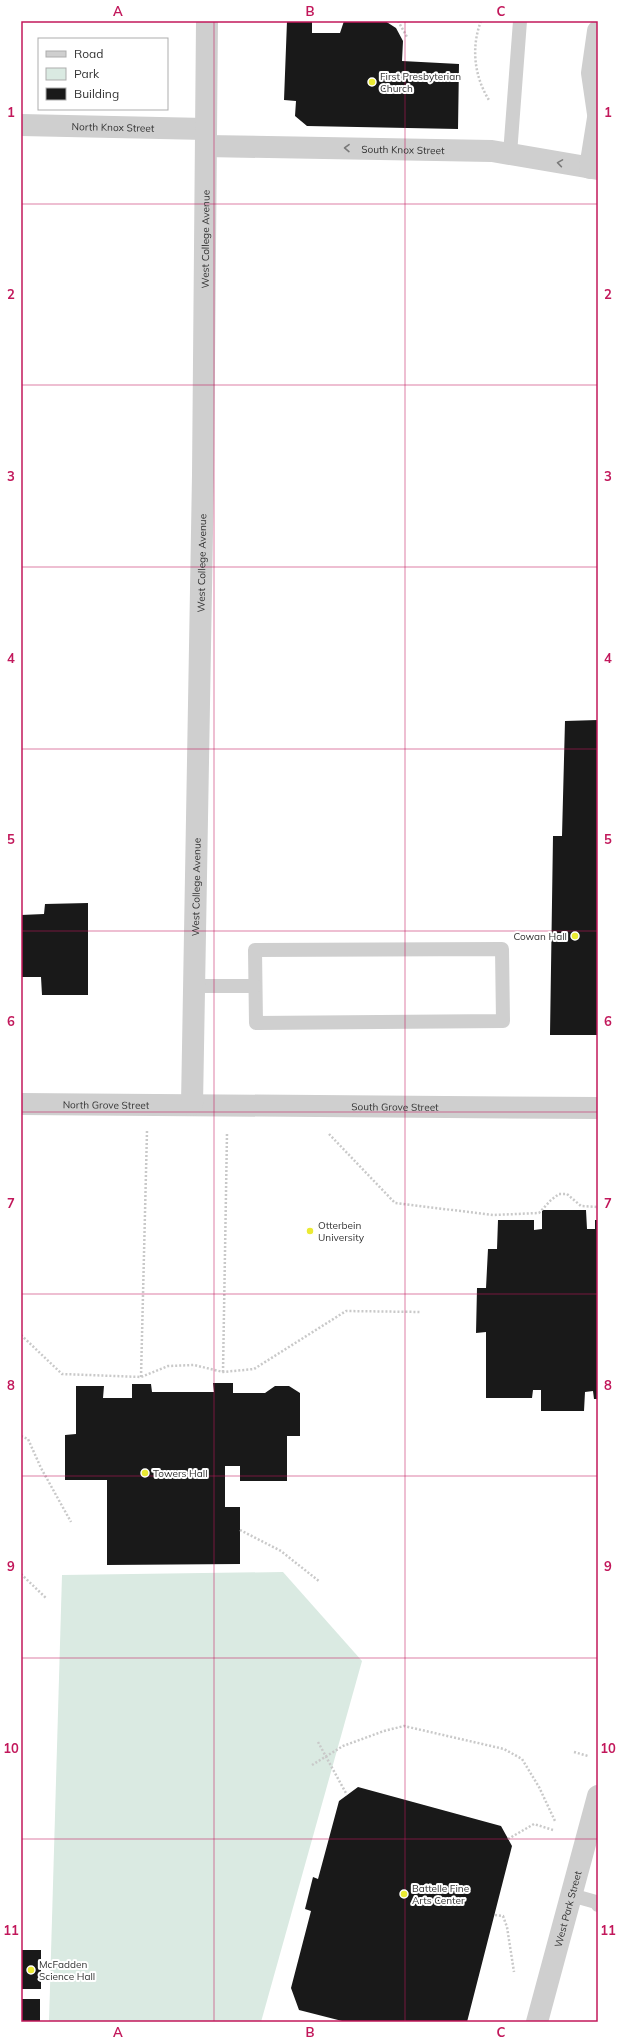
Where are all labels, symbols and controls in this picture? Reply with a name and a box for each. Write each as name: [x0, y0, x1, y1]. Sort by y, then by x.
text: A: [113, 3, 123, 19]
text: B: [306, 3, 315, 19]
text: C: [497, 3, 506, 19]
legend: [38, 38, 168, 110]
text: Road: [74, 46, 103, 61]
text: Park: [74, 66, 100, 81]
place label: First Presbyterian Church: [380, 70, 461, 95]
marker: First Presbyterian Church: [367, 77, 377, 87]
text: Building: [74, 86, 119, 101]
text: 1: [7, 104, 15, 120]
text: 1: [604, 104, 612, 120]
street label: North Knox Street: [72, 120, 155, 135]
street label: South Knox Street: [361, 143, 445, 157]
one-way arrow: [344, 144, 350, 153]
one-way arrow: [556, 159, 563, 167]
street label: West College Avenue: [199, 190, 213, 288]
text: 2: [7, 286, 15, 302]
text: 2: [604, 286, 612, 302]
text: 3: [7, 468, 15, 484]
text: 3: [604, 468, 612, 484]
street label: West College Avenue: [195, 514, 209, 612]
text: 4: [7, 650, 15, 666]
text: 4: [604, 650, 612, 666]
text: 5: [7, 831, 15, 847]
text: 5: [604, 831, 612, 847]
street label: West College Avenue: [189, 838, 204, 936]
place label: Cowan Hall: [513, 930, 567, 943]
marker: Cowan Hall: [570, 931, 580, 941]
text: 6: [7, 1013, 15, 1029]
text: 6: [604, 1013, 612, 1029]
street label: North Grove Street: [63, 1098, 150, 1112]
street label: South Grove Street: [351, 1100, 439, 1114]
text: 7: [7, 1195, 15, 1211]
text: 7: [604, 1195, 612, 1211]
place label: Otterbein University: [318, 1219, 365, 1244]
marker: Otterbein University: [305, 1226, 315, 1236]
text: 8: [7, 1377, 15, 1393]
text: 8: [604, 1377, 612, 1393]
place label: Towers Hall: [153, 1467, 208, 1480]
marker: Towers Hall: [140, 1468, 150, 1478]
text: 9: [7, 1558, 15, 1574]
text: 9: [604, 1558, 612, 1574]
text: 10: [3, 1740, 19, 1756]
text: 10: [600, 1740, 616, 1756]
street label: West Park Street: [551, 1869, 585, 1949]
place label: Battelle Fine Arts Center: [412, 1882, 469, 1907]
marker: Battelle Fine Arts Center: [399, 1889, 409, 1899]
text: 11: [3, 1922, 19, 1938]
text: 11: [600, 1922, 616, 1938]
place label: McFadden Science Hall: [39, 1958, 95, 1983]
marker: McFadden Science Hall: [26, 1965, 36, 1975]
text: A: [113, 2024, 123, 2040]
text: B: [306, 2024, 315, 2040]
text: C: [497, 2024, 506, 2040]

